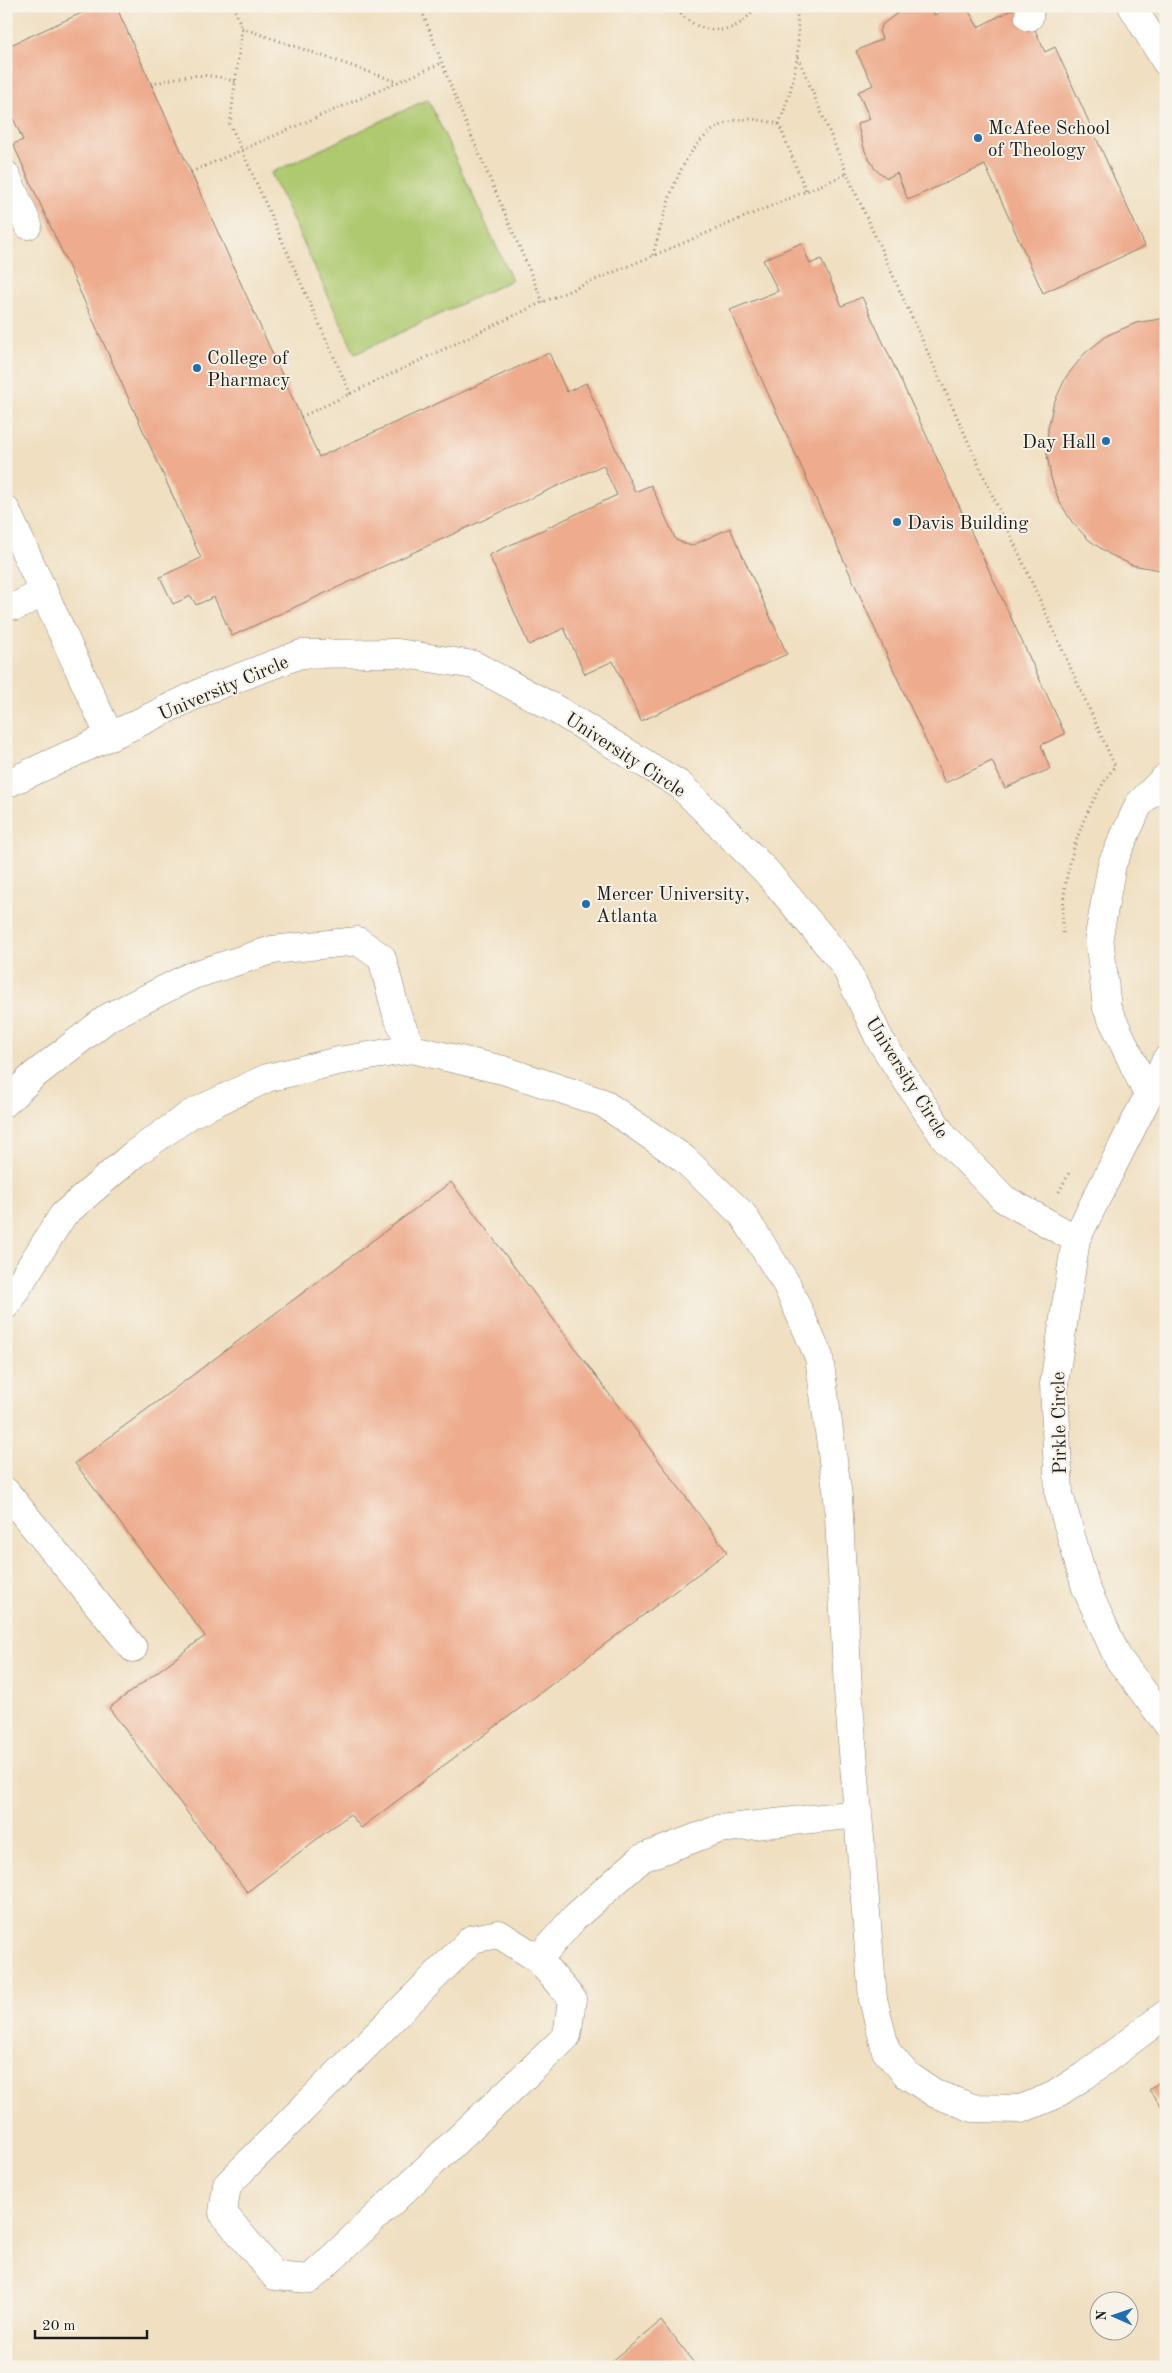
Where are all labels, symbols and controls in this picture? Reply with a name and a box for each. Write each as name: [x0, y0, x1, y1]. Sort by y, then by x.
place label: McAfee School of Theology: [988, 120, 1110, 161]
marker: McAfee School of Theology: [972, 132, 984, 144]
place label: College of Pharmacy: [207, 350, 290, 391]
marker: College of Pharmacy: [191, 362, 203, 374]
place label: Day Hall: [1022, 434, 1096, 453]
marker: Day Hall: [1100, 435, 1112, 447]
place label: Davis Building: [907, 515, 1029, 534]
marker: Davis Building: [891, 516, 903, 528]
street label: University Circle: [156, 653, 292, 725]
street label: University Circle: [561, 710, 688, 802]
place label: Mercer University, Atlanta: [596, 886, 750, 927]
marker: Mercer University, Atlanta: [580, 898, 592, 910]
street label: University Circle: [861, 1014, 951, 1142]
street label: Pirkle Circle: [1050, 1371, 1071, 1474]
north arrow: [1090, 2290, 1140, 2340]
scale bar: [35, 2308, 148, 2340]
text: N: [1095, 2310, 1109, 2321]
text: 20 m: [42, 2319, 76, 2334]

